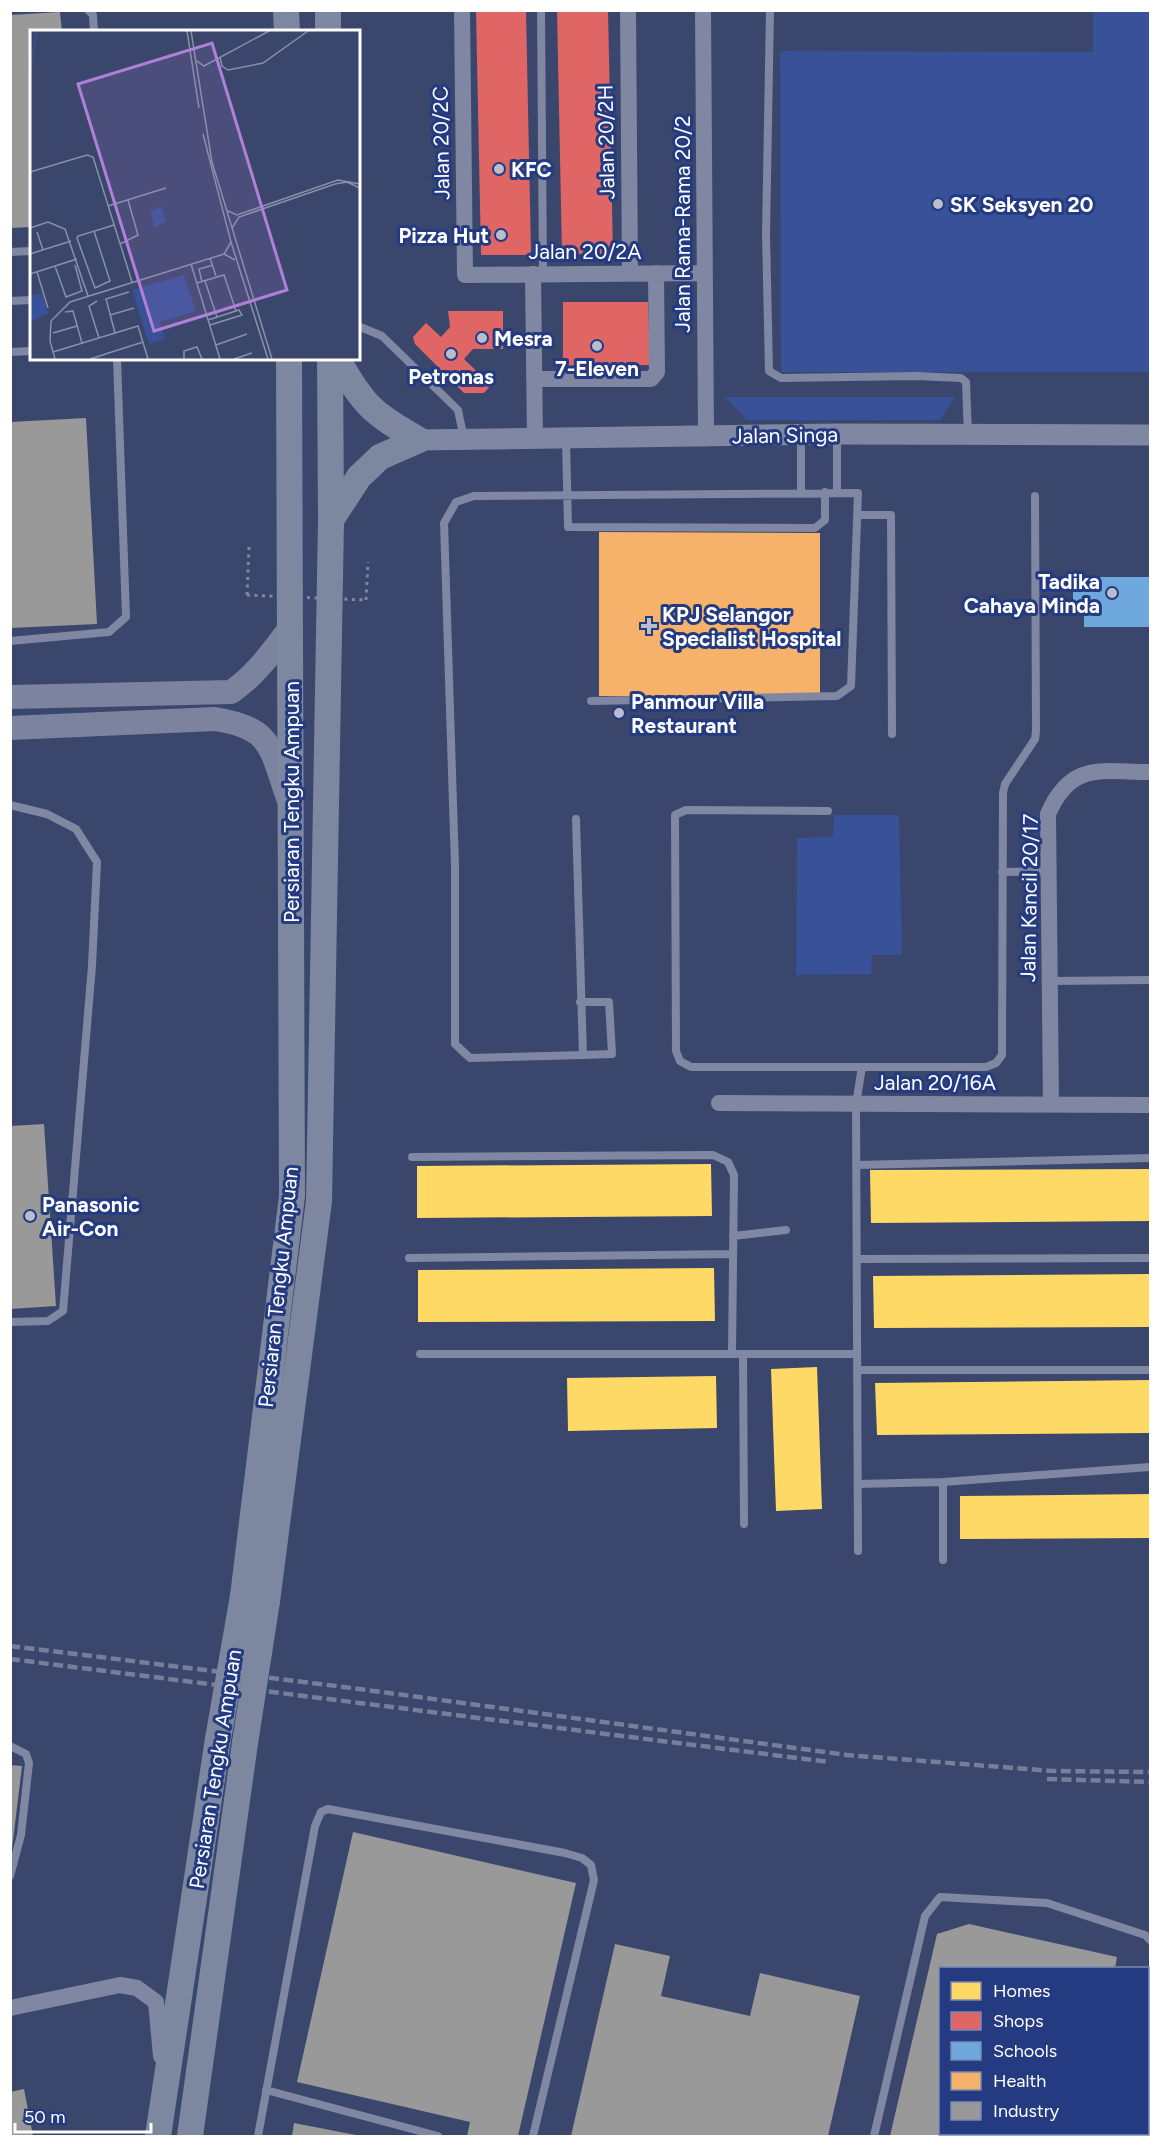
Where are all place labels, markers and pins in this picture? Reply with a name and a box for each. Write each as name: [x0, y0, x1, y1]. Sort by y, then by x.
place label: KFC: [511, 157, 552, 182]
marker: KFC: [492, 162, 506, 176]
place label: SK Seksyen 20: [950, 192, 1093, 217]
marker: SK Seksyen 20: [931, 197, 945, 211]
place label: Pizza Hut: [398, 223, 489, 248]
marker: Pizza Hut: [494, 228, 508, 242]
place label: Mesra: [494, 326, 553, 351]
marker: Mesra: [475, 331, 489, 345]
marker: 7-Eleven: [590, 339, 604, 353]
marker: Petronas: [444, 347, 458, 361]
place label: 7-Eleven: [555, 356, 639, 381]
place label: Petronas: [408, 364, 494, 389]
place label: Tadika Cahaya Minda: [964, 569, 1100, 618]
marker: Tadika Cahaya Minda: [1105, 586, 1119, 600]
place label: KPJ Selangor Specialist Hospital: [662, 602, 842, 651]
marker: KPJ Selangor Specialist Hospital: [640, 617, 658, 635]
place label: Panmour Villa Restaurant: [631, 689, 764, 738]
marker: Panmour Villa Restaurant: [612, 706, 626, 720]
place label: Panasonic Air-Con: [42, 1192, 140, 1241]
marker: Panasonic Air-Con: [23, 1209, 37, 1223]

